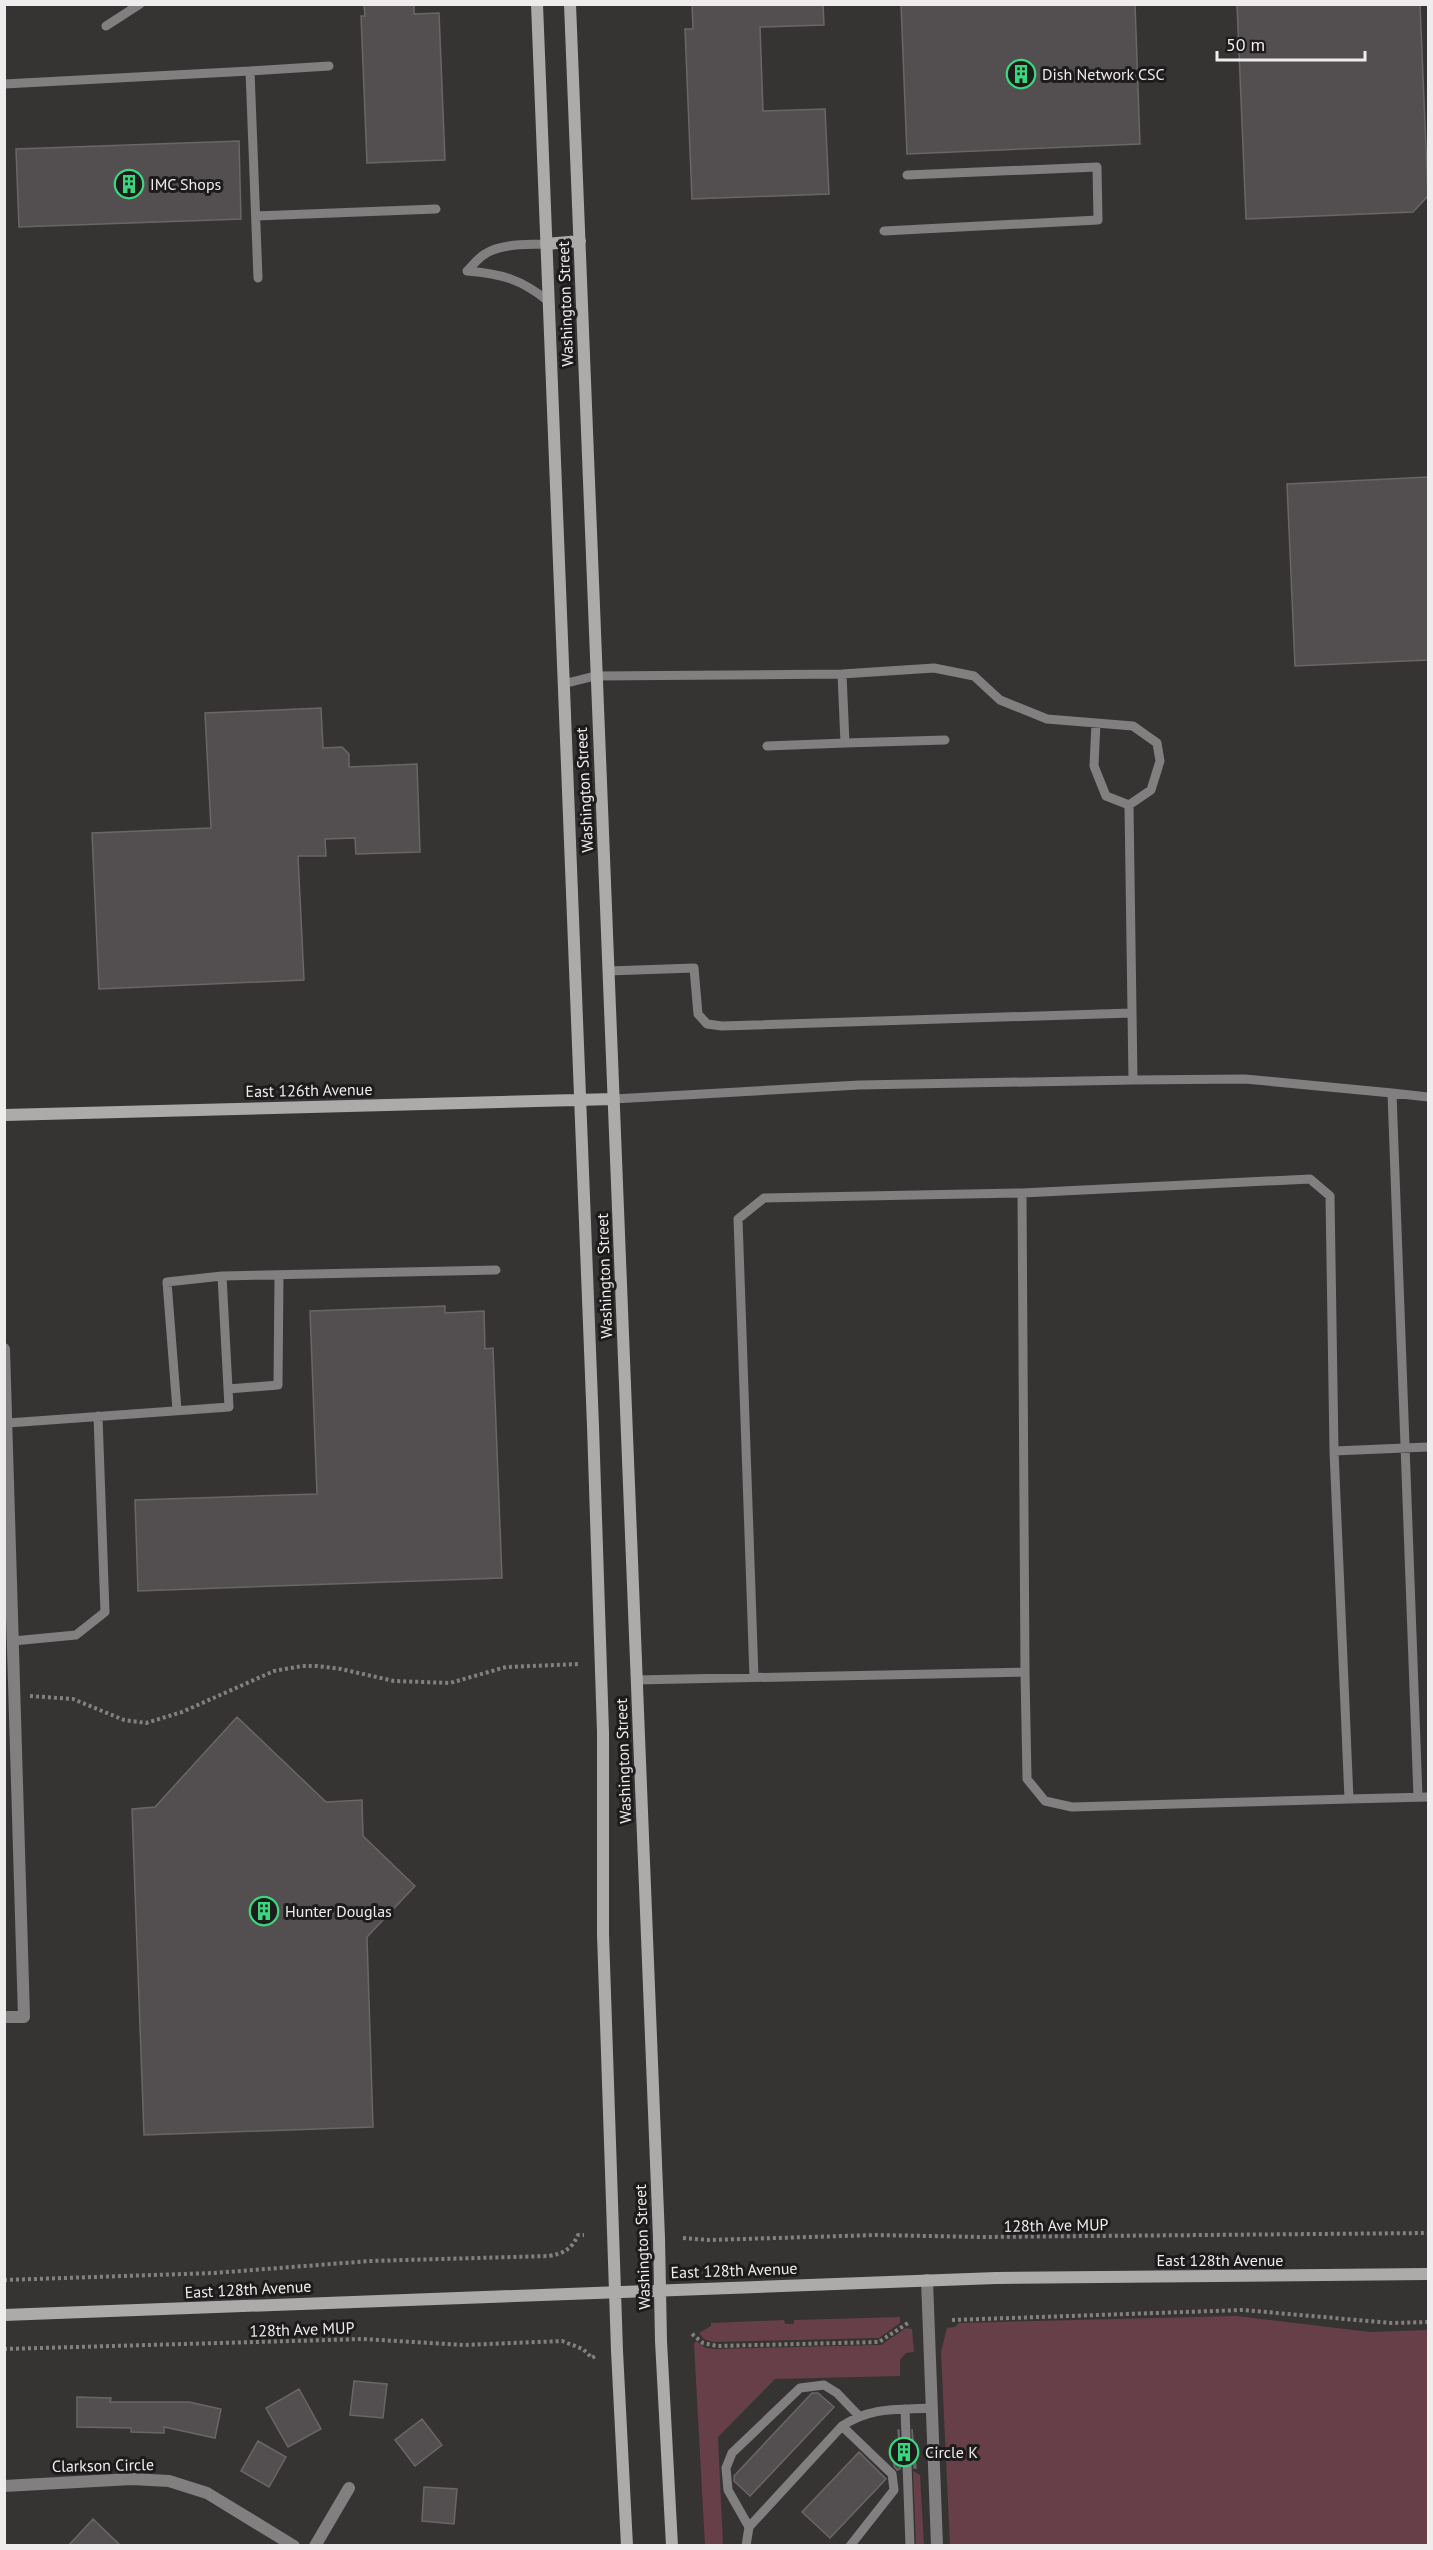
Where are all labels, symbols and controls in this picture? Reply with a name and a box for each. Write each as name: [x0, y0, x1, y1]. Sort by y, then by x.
scale bar: [1217, 24, 1366, 62]
text: 50 m: [1226, 33, 1265, 56]
building icon: Dish Network CSC: [1005, 58, 1037, 90]
place label: Dish Network CSC: [1042, 64, 1165, 84]
building icon: IMC Shops: [113, 168, 145, 200]
place label: IMC Shops: [150, 174, 222, 194]
street label: Washington Street: [553, 240, 577, 367]
street label: Washington Street: [571, 726, 597, 853]
street label: East 126th Avenue: [245, 1079, 373, 1101]
street label: Washington Street: [592, 1212, 616, 1339]
street label: Washington Street: [611, 1697, 635, 1824]
building icon: Hunter Douglas: [248, 1895, 280, 1927]
place label: Hunter Douglas: [285, 1901, 392, 1921]
street label: Washington Street: [630, 2183, 654, 2310]
street label: 128th Ave MUP: [1003, 2214, 1109, 2236]
street label: East 128th Avenue: [1156, 2250, 1284, 2270]
street label: East 128th Avenue: [670, 2258, 798, 2282]
street label: East 128th Avenue: [184, 2276, 312, 2302]
street label: 128th Ave MUP: [249, 2317, 355, 2341]
building icon: Circle K: [888, 2436, 920, 2468]
place label: Circle K: [925, 2442, 978, 2462]
street label: Clarkson Circle: [52, 2454, 154, 2476]

